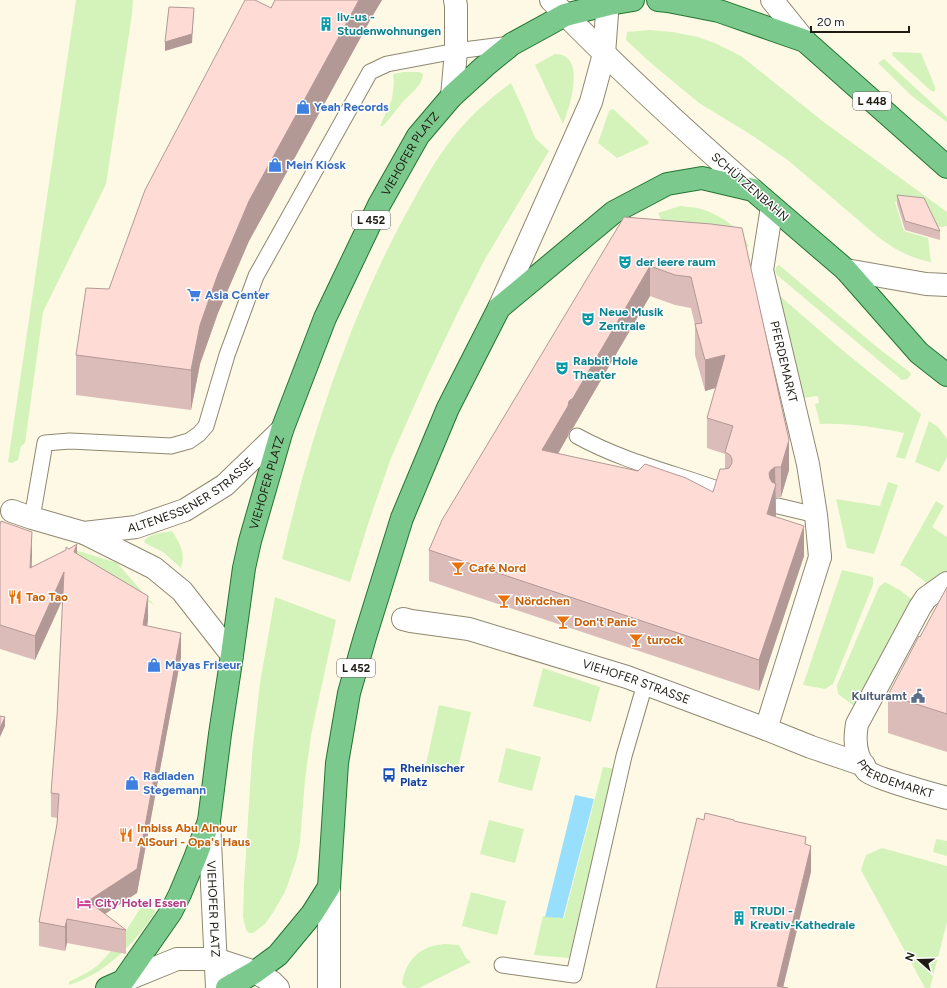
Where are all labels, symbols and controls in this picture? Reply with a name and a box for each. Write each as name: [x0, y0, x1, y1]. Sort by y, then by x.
scale bar: [811, 8, 909, 34]
place label: liv-us - Studenwohnungen: [337, 10, 441, 38]
text: 20 m: [817, 15, 845, 29]
building icon: liv-us - Studenwohnungen: [318, 16, 334, 32]
road number: L 448: [853, 92, 891, 110]
shop icon: Yeah Records: [295, 99, 311, 115]
place label: Yeah Records: [314, 100, 389, 114]
street label: VIEHOFER PLATZ: [379, 109, 442, 198]
street label: SCHÜTZENBAHN: [708, 150, 792, 224]
shop icon: Mein Kiosk: [267, 157, 283, 173]
place label: Mein Kiosk: [286, 158, 346, 172]
road number: L 452: [352, 211, 390, 229]
theatre icon: der leere raum: [617, 254, 633, 270]
place label: der leere raum: [636, 255, 716, 269]
supermarket icon: Asia Center: [186, 287, 202, 303]
place label: Asia Center: [205, 288, 270, 302]
place label: Neue Musik Zentrale: [599, 305, 664, 333]
theatre icon: Neue Musik Zentrale: [580, 311, 596, 327]
street label: PFERDEMARKT: [767, 320, 800, 404]
place label: Rabbit Hole Theater: [573, 354, 638, 382]
theatre icon: Rabbit Hole Theater: [554, 360, 570, 376]
street label: VIEHOFER PLATZ: [247, 434, 287, 531]
street label: ALTENESSENER STRASSE: [127, 455, 256, 535]
bar icon: Café Nord: [450, 560, 466, 576]
place label: Café Nord: [469, 561, 526, 575]
restaurant icon: Tao Tao: [7, 589, 23, 605]
place label: Tao Tao: [26, 590, 68, 604]
bar icon: Nördchen: [496, 593, 512, 609]
place label: Nördchen: [515, 594, 570, 608]
bar icon: Don't Panic: [555, 614, 571, 630]
place label: Don't Panic: [574, 615, 637, 629]
bar icon: turock: [628, 632, 644, 648]
place label: turock: [647, 633, 684, 647]
shop icon: Mayas Friseur: [146, 657, 162, 673]
street label: VIEHOFER STRASSE: [581, 657, 692, 707]
place label: Mayas Friseur: [165, 658, 241, 672]
road number: L 452: [337, 659, 375, 677]
public building icon: Kulturamt: [910, 688, 926, 704]
place label: Kulturamt: [851, 689, 907, 703]
street label: PFERDEMARKT: [854, 757, 936, 801]
place label: Rheinischer Platz: [400, 761, 465, 789]
bus stop icon: Rheinischer Platz: [381, 767, 397, 783]
place label: Radladen Stegemann: [143, 769, 206, 797]
shop icon: Radladen Stegemann: [124, 775, 140, 791]
place label: Imbiss Abu Alnour AlSouri - Opa's Haus: [137, 821, 251, 849]
restaurant icon: Imbiss Abu Alnour AlSouri - Opa's Haus: [118, 827, 134, 843]
street label: VIEHOFER PLATZ: [204, 860, 223, 958]
hotel icon: City Hotel Essen: [76, 895, 92, 911]
place label: City Hotel Essen: [95, 896, 186, 910]
place label: TRUDI - Kreativ-Kathedrale: [750, 904, 855, 932]
building icon: TRUDI - Kreativ-Kathedrale: [731, 910, 747, 926]
north arrow: [899, 940, 939, 980]
text: N: [903, 951, 918, 963]

